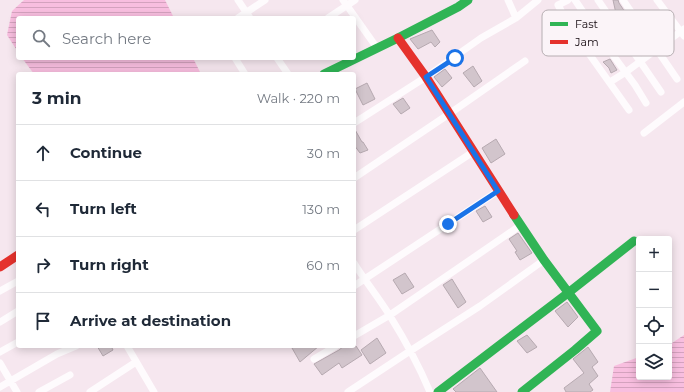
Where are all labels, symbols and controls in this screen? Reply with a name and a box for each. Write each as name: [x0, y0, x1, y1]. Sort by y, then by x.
legend: [542, 10, 674, 56]
search box: [16, 16, 356, 60]
text: Fast: [575, 17, 599, 31]
icon: search: [30, 27, 52, 49]
text: Search here: [62, 29, 151, 48]
text: Jam: [574, 35, 599, 49]
route start: [446, 49, 464, 67]
text: 3 min: [32, 88, 82, 108]
text: Walk · 220 m: [257, 90, 340, 106]
icon: ahead: [32, 142, 54, 164]
text: Continue: [70, 143, 142, 162]
text: 30 m: [307, 145, 340, 161]
icon: left: [32, 198, 54, 220]
text: Turn left: [70, 199, 137, 218]
text: 130 m: [302, 201, 340, 217]
route end: [439, 215, 457, 233]
map controls: [636, 236, 672, 380]
button: +: [636, 236, 672, 272]
icon: right: [32, 254, 54, 276]
text: Turn right: [70, 255, 149, 274]
text: 60 m: [306, 257, 340, 273]
button: −: [636, 272, 672, 308]
button: locate: [636, 308, 672, 344]
icon: arrive: [32, 310, 54, 332]
text: Arrive at destination: [70, 311, 231, 330]
button: layers: [636, 344, 672, 380]

